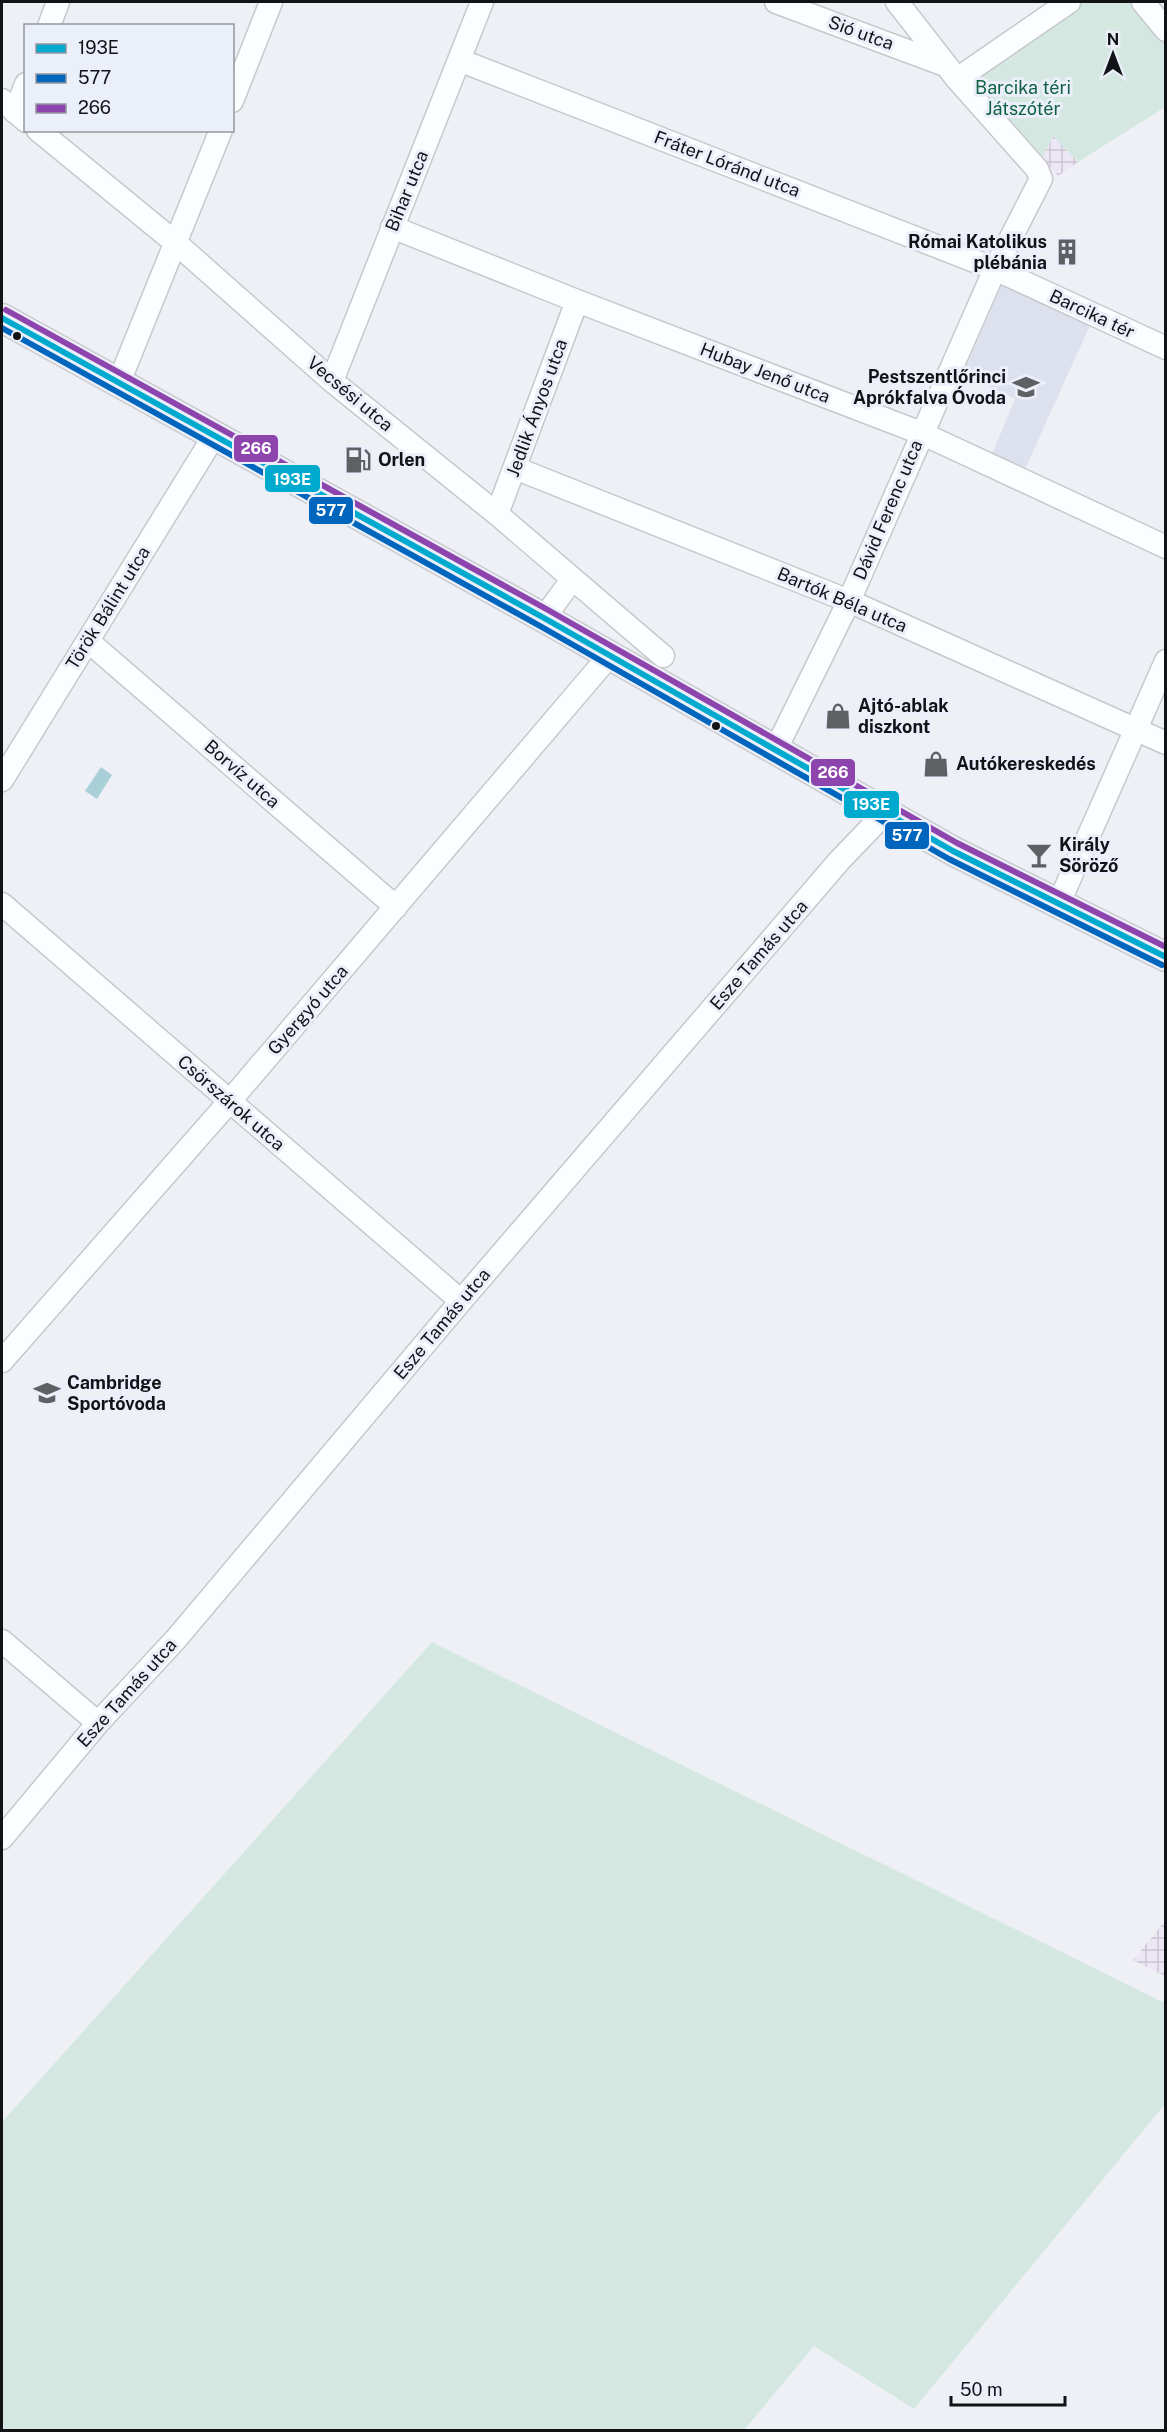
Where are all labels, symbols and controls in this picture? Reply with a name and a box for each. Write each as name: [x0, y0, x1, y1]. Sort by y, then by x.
street label: Sió utca: [826, 11, 897, 54]
legend: [24, 24, 234, 132]
north arrow: [1083, 24, 1143, 84]
text: N: [1107, 30, 1119, 49]
text: 193E: [78, 37, 119, 58]
text: 577: [78, 67, 111, 88]
park label: Barcika téri Játszótér: [975, 77, 1071, 119]
text: 266: [78, 97, 111, 118]
street label: Fráter Lóránd utca: [651, 126, 803, 201]
street label: Bihar utca: [381, 147, 432, 234]
place label: Római Katolikus plébánia: [908, 231, 1047, 273]
building icon: Római Katolikus plébánia: [1052, 237, 1082, 267]
street label: Barcika tér: [1046, 285, 1138, 342]
unlabelled marker: [11, 330, 23, 342]
street label: Jedlik Ányos utca: [501, 336, 571, 480]
street label: Hubay Jenő utca: [697, 338, 833, 407]
street label: Vecsési utca: [303, 352, 397, 435]
place label: Pestszentlőrinci Aprókfalva Óvoda: [853, 366, 1006, 408]
school or university icon: Pestszentlőrinci Aprókfalva Óvoda: [1011, 372, 1041, 402]
line badge: 266: [233, 434, 279, 463]
street label: Dávid Ferenc utca: [849, 437, 926, 583]
text: 266: [240, 439, 272, 458]
fuel station icon: Orlen: [343, 445, 373, 475]
place label: Orlen: [378, 449, 425, 470]
line badge: 193E: [264, 464, 321, 493]
text: 193E: [273, 470, 311, 489]
line badge: 577: [308, 496, 354, 525]
text: 577: [316, 501, 346, 520]
street label: Török Bálint utca: [61, 542, 154, 673]
street label: Bartók Béla utca: [774, 563, 910, 636]
place label: Ajtó-ablak diszkont: [858, 695, 949, 737]
shop icon: Ajtó-ablak diszkont: [823, 701, 853, 731]
unlabelled marker: [710, 720, 722, 732]
street label: Borvíz utca: [200, 735, 284, 812]
shop icon: Autókereskedés: [921, 749, 951, 779]
place label: Autókereskedés: [956, 753, 1096, 774]
line badge: 266: [810, 758, 856, 787]
text: 266: [817, 763, 849, 782]
line badge: 193E: [843, 790, 900, 819]
text: 193E: [852, 795, 890, 814]
line badge: 577: [884, 821, 930, 850]
text: 577: [892, 826, 922, 845]
place label: Király Söröző: [1059, 834, 1119, 876]
bar icon: Király Söröző: [1024, 840, 1054, 870]
street label: Esze Tamás utca: [705, 896, 812, 1014]
street label: Gyergyó utca: [263, 961, 352, 1059]
street label: Csörszárok utca: [174, 1050, 289, 1155]
street label: Esze Tamás utca: [389, 1264, 494, 1383]
place label: Cambridge Sportóvoda: [67, 1372, 166, 1414]
school or university icon: Cambridge Sportóvoda: [32, 1378, 62, 1408]
street label: Esze Tamás utca: [73, 1634, 181, 1751]
scale bar: [951, 2369, 1065, 2407]
text: 50 m: [960, 2379, 1003, 2400]

